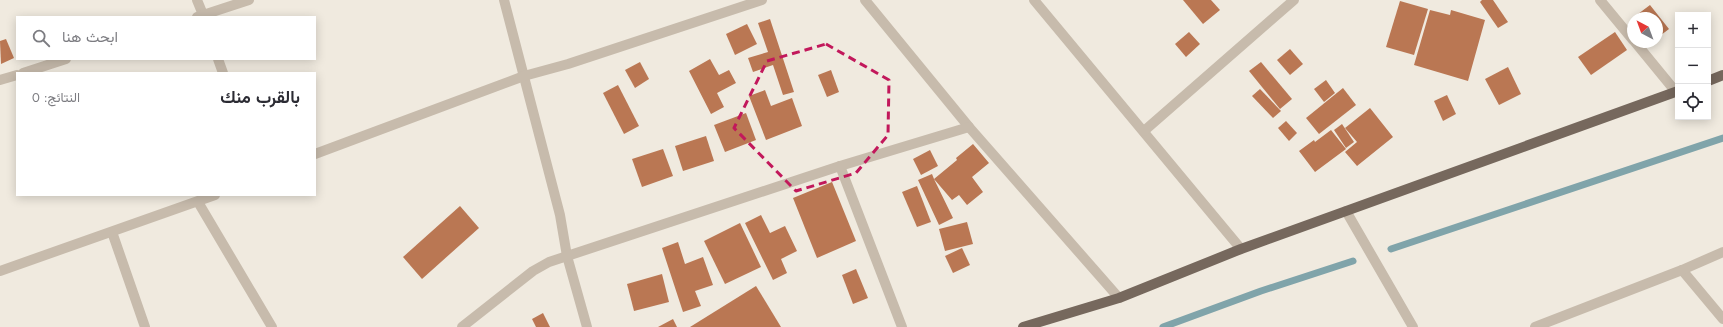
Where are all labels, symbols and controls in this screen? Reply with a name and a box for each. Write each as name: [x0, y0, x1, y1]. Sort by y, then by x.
north arrow: [1627, 12, 1663, 48]
map controls: [1675, 12, 1711, 120]
button: +: [1675, 12, 1711, 48]
search box: [16, 16, 316, 60]
text: ابحث هنا: [62, 26, 118, 48]
icon: search: [30, 27, 52, 49]
button: −: [1675, 48, 1711, 84]
button: locate: [1675, 84, 1711, 120]
text: بالقرب منك: [220, 85, 300, 109]
text: النتائج: 0: [32, 88, 80, 107]

